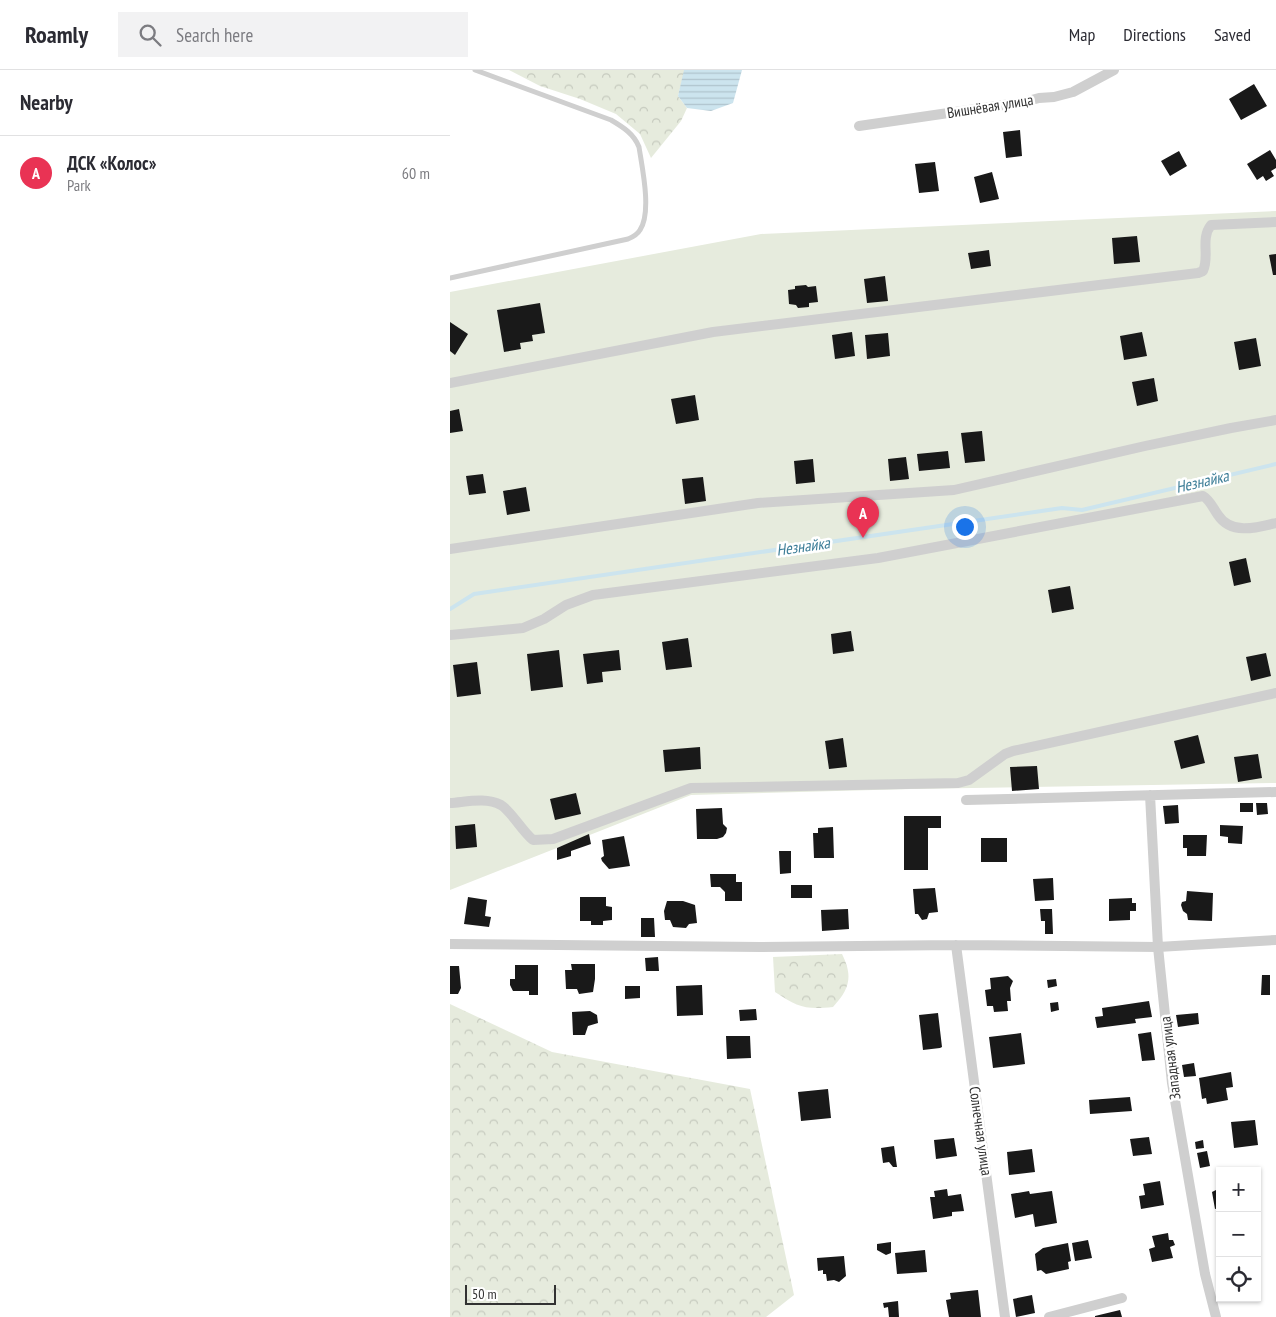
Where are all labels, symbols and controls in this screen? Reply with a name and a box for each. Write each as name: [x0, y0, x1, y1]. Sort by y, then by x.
search box: [118, 12, 468, 57]
text: Roamly: [25, 19, 88, 50]
icon: search: [136, 21, 164, 49]
text: Search here: [176, 23, 253, 47]
text: Map: [1069, 23, 1095, 46]
text: Directions: [1123, 23, 1186, 46]
text: Saved: [1214, 23, 1251, 46]
text: Nearby: [20, 89, 73, 116]
street label: Вишнёвая улица: [946, 90, 1034, 122]
text: ДСК «Колос»: [67, 151, 156, 175]
text: A: [32, 163, 40, 183]
text: 60 m: [402, 163, 430, 183]
text: Park: [67, 175, 91, 195]
water label: Незнайка: [1174, 465, 1232, 497]
pin: A: [847, 497, 879, 538]
your location: [952, 514, 978, 540]
water label: Незнайка: [775, 532, 833, 560]
street label: Западная улица: [1155, 1015, 1185, 1101]
street label: Солнечная улица: [965, 1085, 997, 1177]
map controls: [1216, 1167, 1261, 1302]
button: +: [1216, 1167, 1261, 1212]
button: −: [1216, 1212, 1261, 1257]
button: locate: [1216, 1257, 1261, 1302]
scale bar: [465, 1282, 556, 1305]
text: 50 m: [472, 1285, 497, 1303]

